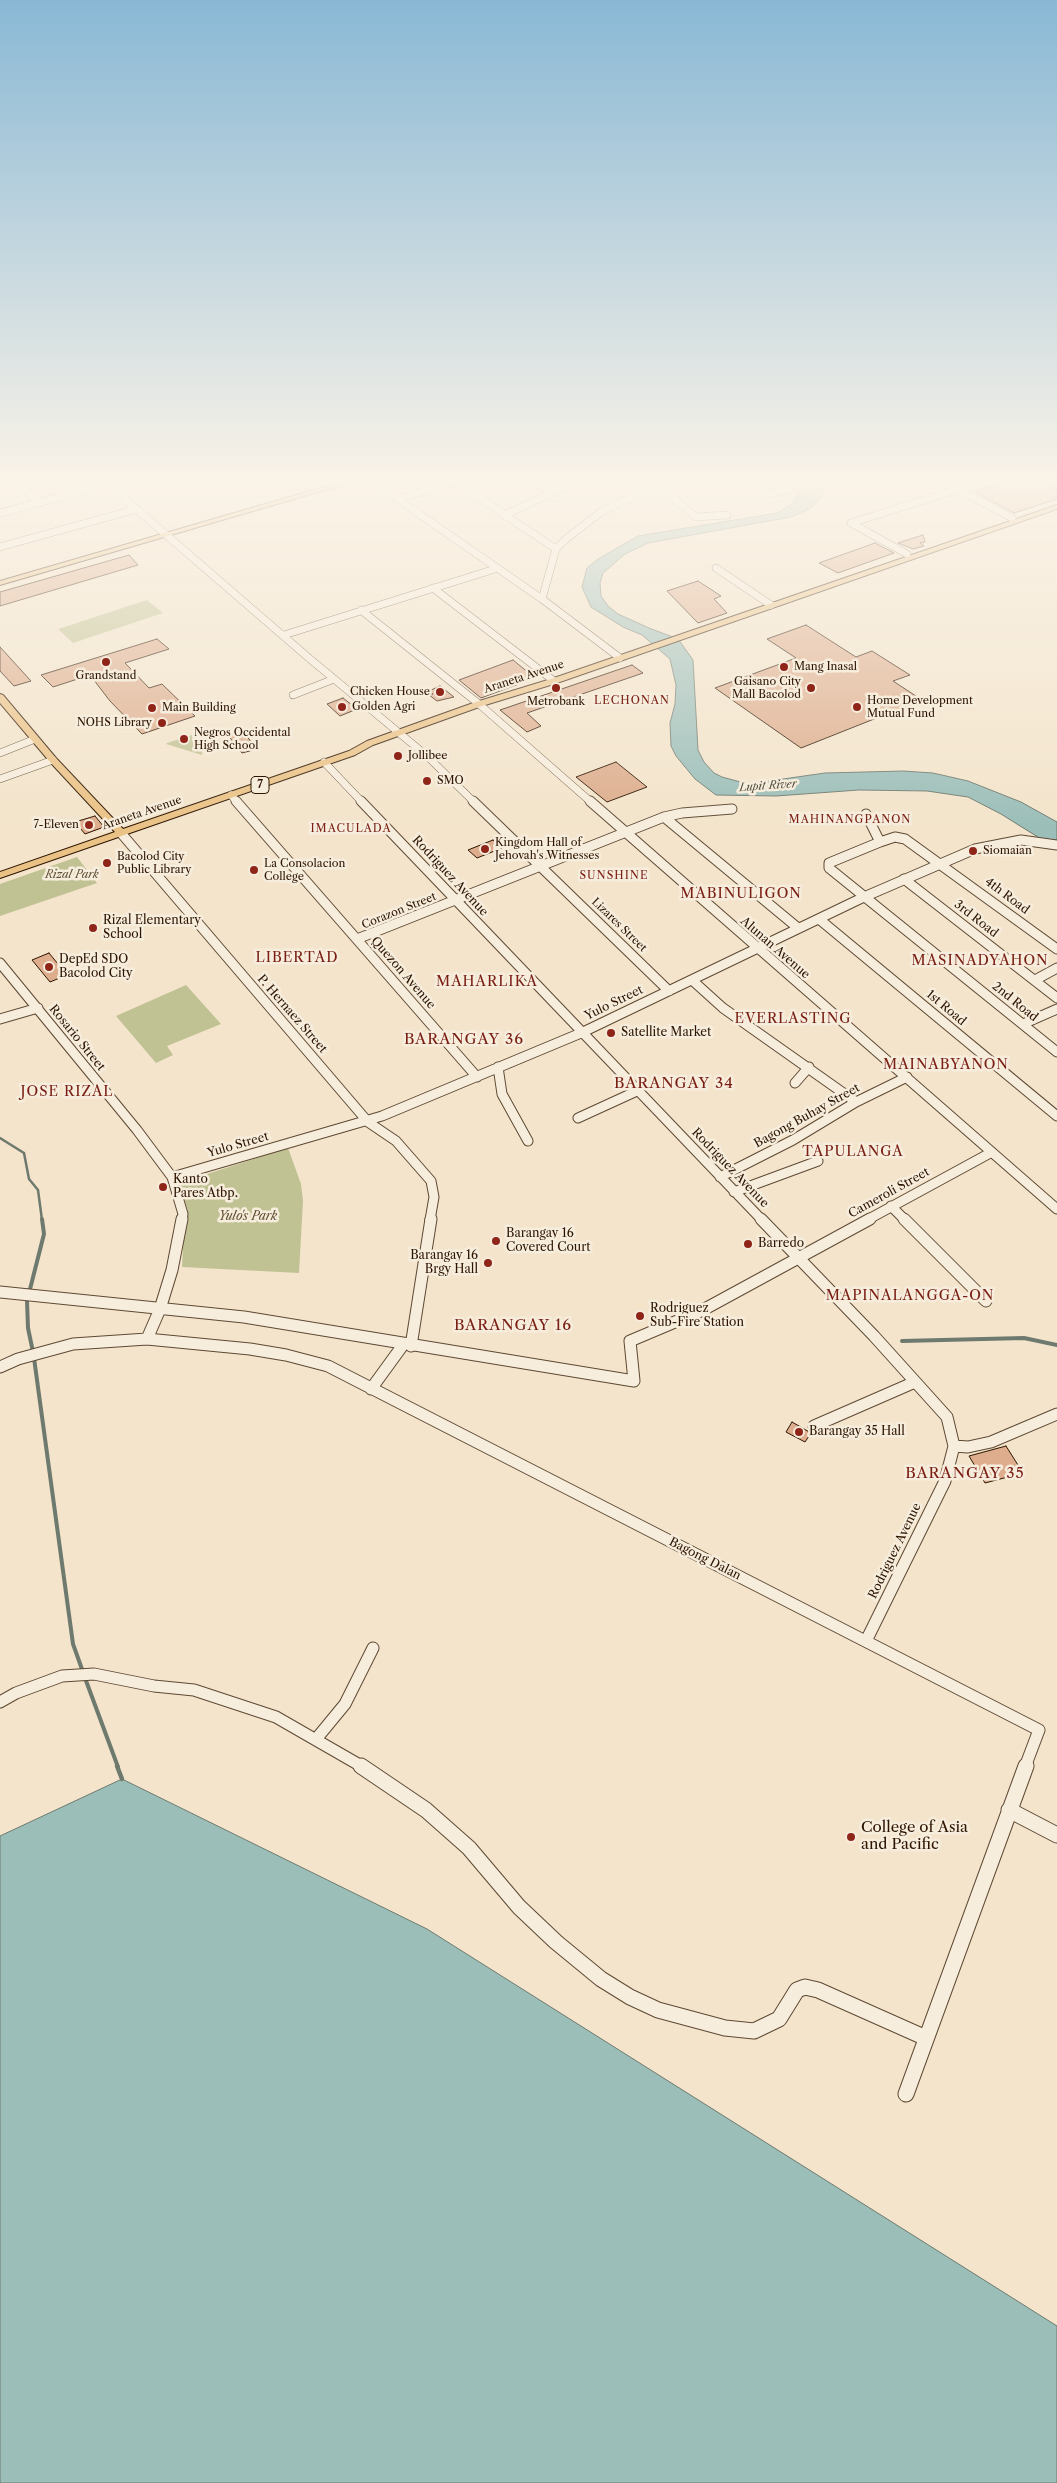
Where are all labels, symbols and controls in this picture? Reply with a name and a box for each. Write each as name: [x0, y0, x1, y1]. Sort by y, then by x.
marker: Grandstand: [100, 656, 112, 668]
street label: Araneta Avenue: [482, 658, 566, 696]
place label: Mang Inasal: [794, 660, 857, 674]
marker: Mang Inasal: [778, 661, 790, 673]
place label: Grandstand: [76, 669, 136, 683]
place label: Gaisano City Mall Bacolod: [732, 675, 801, 701]
marker: Metrobank: [550, 682, 562, 694]
marker: Gaisano City Mall Bacolod: [805, 682, 817, 694]
place label: Chicken House: [350, 685, 430, 699]
marker: Chicken House: [434, 686, 446, 698]
district label: LECHONAN: [593, 694, 671, 708]
place label: Home Development Mutual Fund: [867, 694, 973, 720]
place label: Metrobank: [527, 695, 585, 709]
place label: Golden Agri: [352, 700, 415, 714]
place label: Main Building: [162, 701, 236, 715]
marker: Golden Agri: [336, 701, 348, 713]
marker: Home Development Mutual Fund: [851, 701, 863, 713]
marker: Main Building: [146, 702, 158, 714]
place label: NOHS Library: [77, 716, 152, 730]
marker: NOHS Library: [156, 717, 168, 729]
place label: Negros Occidental High School: [194, 726, 290, 752]
marker: Negros Occidental High School: [178, 733, 190, 745]
place label: Jollibee: [408, 749, 447, 763]
marker: Jollibee: [392, 750, 404, 762]
place label: SMO: [437, 774, 464, 788]
marker: SMO: [421, 775, 433, 787]
road number: 7: [251, 776, 269, 794]
water label: Lupit River: [739, 777, 797, 795]
street label: Araneta Avenue: [100, 793, 184, 833]
district label: MAHINANGPANON: [787, 813, 913, 827]
place label: 7-Eleven: [33, 818, 79, 832]
marker: 7-Eleven: [83, 819, 95, 831]
district label: IMACULADA: [309, 822, 393, 836]
street label: Rodriguez Avenue: [409, 833, 491, 919]
place label: Kingdom Hall of Jehovah's Witnesses: [495, 836, 599, 862]
marker: Kingdom Hall of Jehovah's Witnesses: [479, 843, 491, 855]
place label: Siomaian: [983, 844, 1032, 858]
marker: Siomaian: [967, 845, 979, 857]
place label: Bacolod City Public Library: [117, 850, 191, 876]
marker: Bacolod City Public Library: [101, 857, 113, 869]
place label: La Consolacion College: [264, 857, 345, 883]
marker: La Consolacion College: [248, 864, 260, 876]
park label: Rizal Park: [45, 868, 99, 882]
district label: SUNSHINE: [579, 869, 649, 883]
street label: 4th Road: [982, 875, 1032, 917]
district label: MABINULIGON: [679, 886, 803, 902]
street label: Corazon Street: [360, 890, 438, 932]
street label: Lizares Street: [589, 895, 649, 955]
street label: 3rd Road: [951, 897, 1001, 941]
place label: Rizal Elementary School: [103, 914, 201, 942]
street label: Alunan Avenue: [737, 914, 813, 982]
marker: Rizal Elementary School: [87, 922, 99, 934]
street label: Quezon Avenue: [368, 934, 438, 1012]
district label: LIBERTAD: [255, 950, 339, 966]
place label: DepEd SDO Bacolod City: [59, 953, 133, 981]
district label: MASINADYAHON: [910, 953, 1050, 969]
marker: DepEd SDO Bacolod City: [43, 961, 55, 973]
street label: P. Hernaez Street: [254, 972, 330, 1056]
district label: MAHARLIKA: [435, 974, 539, 990]
street label: 2nd Road: [989, 979, 1041, 1025]
street label: Yulo Street: [582, 983, 646, 1023]
street label: 1st Road: [923, 987, 969, 1029]
street label: Rosario Street: [46, 1002, 108, 1074]
district label: EVERLASTING: [733, 1011, 853, 1027]
place label: Satellite Market: [621, 1026, 711, 1040]
marker: Satellite Market: [605, 1027, 617, 1039]
district label: BARANGAY 36: [403, 1031, 525, 1049]
district label: MAINABYANON: [882, 1057, 1010, 1073]
district label: BARANGAY 34: [613, 1075, 735, 1093]
street label: Bagong Buhay Street: [752, 1081, 862, 1151]
district label: JOSE RIZAL: [19, 1084, 115, 1100]
street label: Rodriguez Avenue: [689, 1125, 771, 1211]
street label: Yulo Street: [206, 1129, 270, 1161]
district label: TAPULANGA: [801, 1144, 905, 1160]
street label: Cameroli Street: [846, 1165, 932, 1221]
place label: Kanto Pares Atbp.: [173, 1173, 238, 1201]
marker: Kanto Pares Atbp.: [157, 1181, 169, 1193]
park label: Yulo's Park: [219, 1210, 277, 1224]
place label: Barangay 16 Covered Court: [506, 1227, 591, 1255]
marker: Barangay 16 Covered Court: [490, 1235, 502, 1247]
place label: Barredo: [758, 1237, 804, 1251]
marker: Barredo: [742, 1238, 754, 1250]
place label: Barangay 16 Brgy Hall: [410, 1249, 478, 1277]
marker: Barangay 16 Brgy Hall: [482, 1257, 494, 1269]
district label: MAPINALANGGA-ON: [824, 1288, 996, 1304]
place label: Rodriguez Sub-Fire Station: [650, 1302, 744, 1330]
marker: Rodriguez Sub-Fire Station: [634, 1310, 646, 1322]
district label: BARANGAY 16: [453, 1317, 573, 1335]
place label: Barangay 35 Hall: [809, 1425, 905, 1439]
marker: Barangay 35 Hall: [793, 1426, 805, 1438]
district label: BARANGAY 35: [904, 1465, 1026, 1483]
street label: Rodriguez Avenue: [866, 1501, 924, 1601]
street label: Bagong Dalan: [667, 1535, 743, 1583]
place label: College of Asia and Pacific: [861, 1819, 968, 1854]
marker: College of Asia and Pacific: [845, 1831, 857, 1843]

